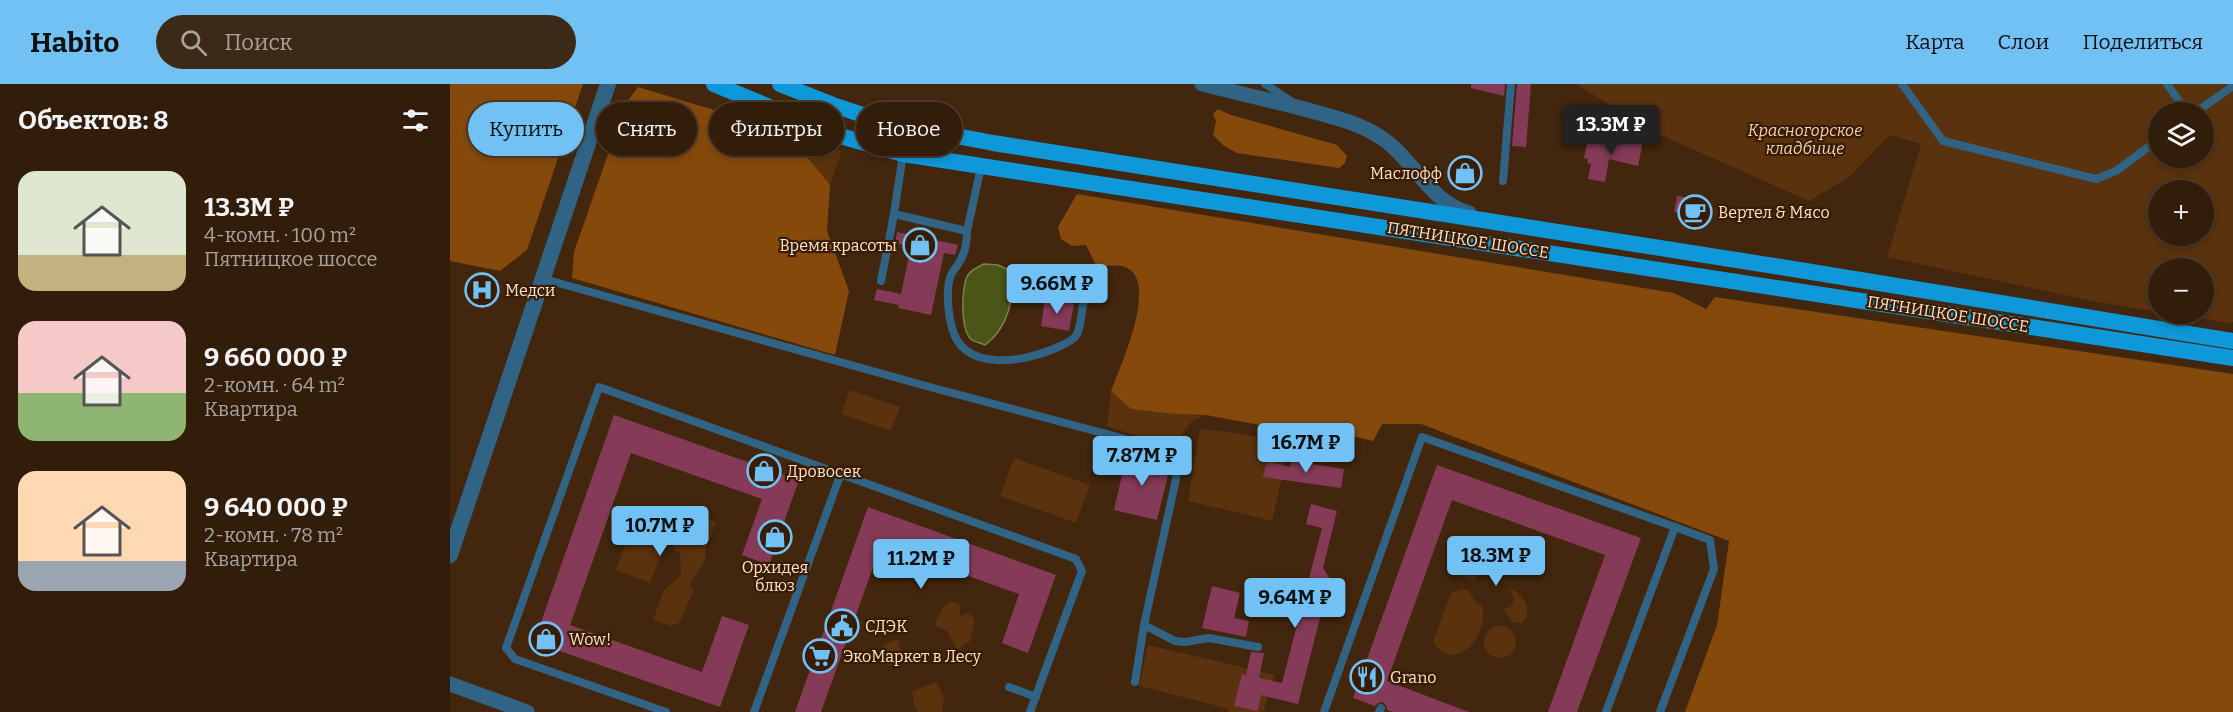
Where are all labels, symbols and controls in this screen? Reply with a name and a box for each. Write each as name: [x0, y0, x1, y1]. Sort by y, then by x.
search box: [156, 15, 576, 69]
text: Habito: [30, 26, 120, 59]
icon: search: [177, 26, 210, 59]
text: Поиск: [225, 29, 292, 56]
text: Карта: [1905, 29, 1964, 55]
text: Слои: [1997, 29, 2049, 55]
text: Поделиться: [2082, 29, 2203, 55]
chip: Купить: [468, 102, 584, 156]
chip: Снять: [596, 102, 697, 156]
chip: Фильтры: [709, 102, 844, 156]
chip: Новое: [856, 102, 962, 156]
map controls: [2148, 102, 2214, 324]
button: layers: [2148, 102, 2214, 168]
icon: filters: [399, 104, 432, 137]
text: Объектов: 8: [18, 105, 169, 136]
pin: 13.3M ₽: [1556, 105, 1666, 156]
text: 13.3M ₽: [1576, 112, 1646, 136]
park label: Красногорское кладбище: [1748, 121, 1862, 158]
shop icon: Маслофф: [1447, 155, 1483, 191]
place label: Маслофф: [1370, 164, 1442, 183]
button: +: [2148, 180, 2214, 246]
text: 13.3M ₽: [204, 192, 294, 223]
cafe icon: Вертел & Мясо: [1677, 194, 1713, 230]
icon: home: [66, 195, 138, 267]
place label: Вертел & Мясо: [1718, 203, 1830, 222]
street label: ПЯТНИЦКОЕ ШОССЕ: [1386, 218, 1550, 262]
text: 4-комн. · 100 m²: [204, 223, 356, 247]
shop icon: Время красоты: [902, 227, 938, 263]
place label: Время красоты: [780, 236, 897, 255]
text: Пятницкое шоссе: [204, 247, 378, 271]
button: −: [2148, 258, 2214, 324]
pin: 9.66M ₽: [1002, 264, 1112, 315]
text: 9.66M ₽: [1021, 271, 1093, 295]
hospital icon: Медси: [464, 272, 500, 308]
place label: Медси: [505, 281, 555, 300]
street label: ПЯТНИЦКОЕ ШОССЕ: [1866, 292, 2030, 336]
text: 9 660 000 ₽: [204, 342, 347, 373]
icon: home: [66, 345, 138, 417]
text: 2-комн. · 64 m²: [204, 373, 345, 397]
text: Квартира: [204, 397, 298, 421]
pin: 16.7M ₽: [1251, 423, 1361, 474]
text: 16.7M ₽: [1272, 430, 1340, 454]
pin: 7.87M ₽: [1087, 436, 1197, 487]
text: 7.87M ₽: [1107, 443, 1177, 467]
shop icon: Дровосек: [746, 453, 782, 489]
place label: Дровосек: [787, 462, 862, 481]
text: 9 640 000 ₽: [204, 492, 348, 523]
icon: home: [66, 495, 138, 567]
pin: 10.7M ₽: [605, 506, 715, 557]
text: 10.7M ₽: [626, 513, 694, 537]
shop icon: Орхидея блюз: [757, 519, 793, 555]
text: 2-комн. · 78 m²: [204, 523, 343, 547]
pin: 18.3M ₽: [1441, 536, 1551, 587]
pin: 11.2M ₽: [866, 539, 976, 590]
text: 18.3M ₽: [1461, 543, 1531, 567]
text: 11.2M ₽: [887, 546, 955, 570]
text: Квартира: [204, 547, 298, 571]
place label: Орхидея блюз: [742, 558, 808, 595]
pin: 9.64M ₽: [1240, 578, 1350, 629]
text: 9.64M ₽: [1258, 585, 1332, 609]
public building icon: СДЭК: [824, 608, 860, 644]
place label: СДЭК: [865, 617, 908, 636]
shop icon: Wow!: [528, 621, 564, 657]
place label: Wow!: [569, 630, 611, 649]
supermarket icon: ЭкоМаркет в Лесу: [802, 638, 838, 674]
place label: ЭкоМаркет в Лесу: [843, 647, 981, 666]
restaurant icon: Grano: [1349, 659, 1385, 695]
place label: Grano: [1390, 668, 1436, 687]

